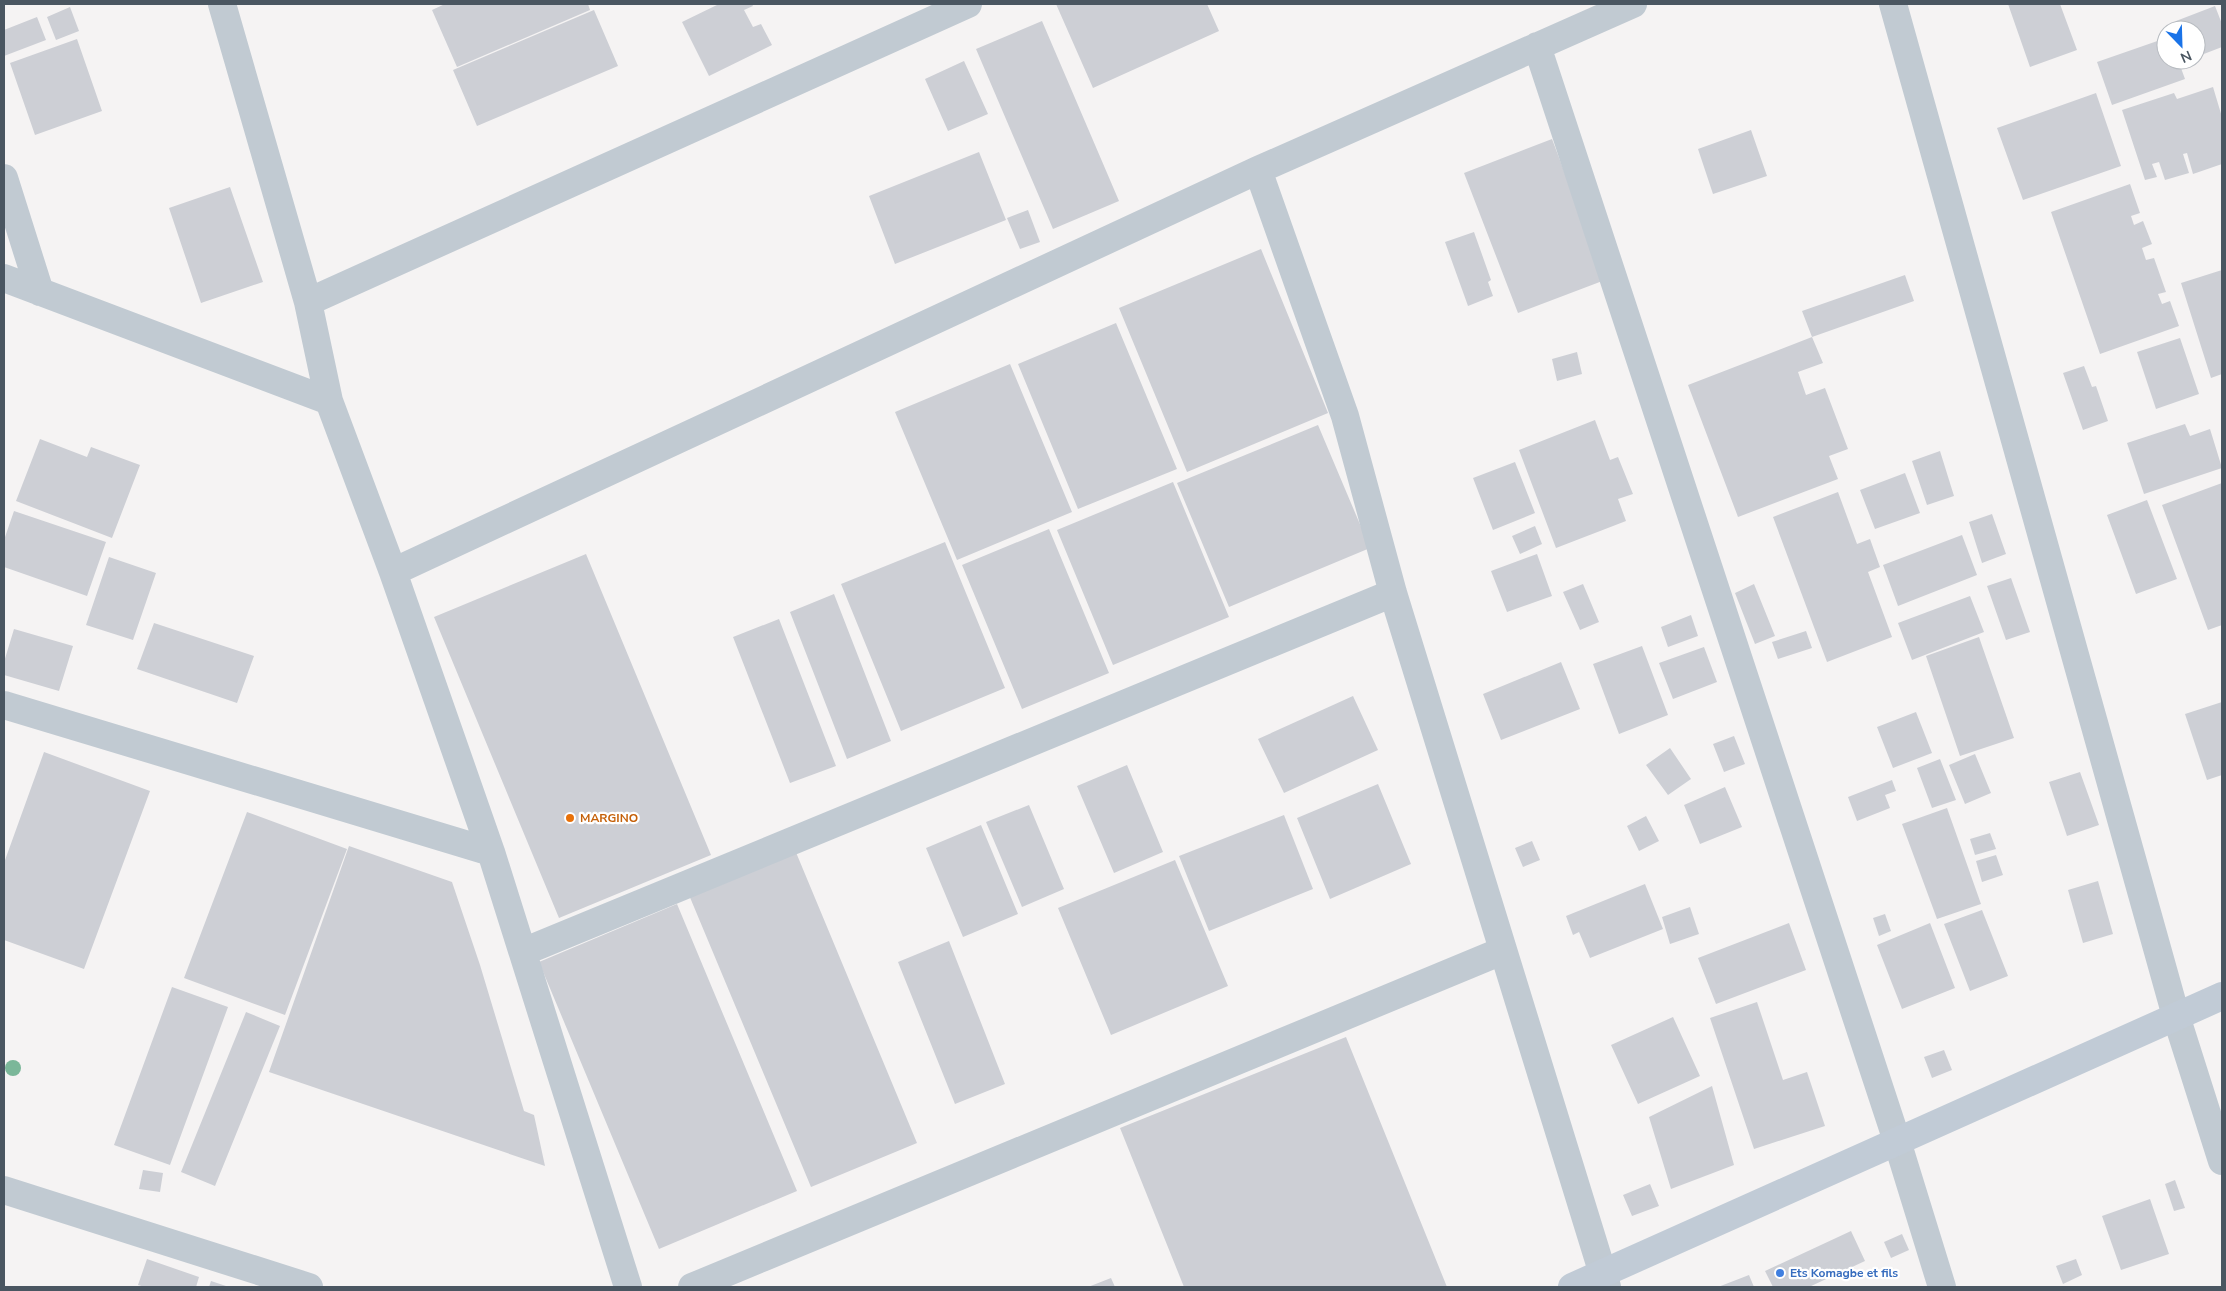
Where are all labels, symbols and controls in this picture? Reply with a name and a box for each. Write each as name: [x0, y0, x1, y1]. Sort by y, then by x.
north arrow: [2156, 20, 2206, 70]
text: N: [2177, 46, 2194, 67]
place label: MARGINO: [580, 810, 638, 826]
marker: MARGINO: [564, 812, 576, 824]
place label: Ets Komagbe et fils: [1790, 1265, 1898, 1281]
marker: Ets Komagbe et fils: [1774, 1267, 1786, 1279]

